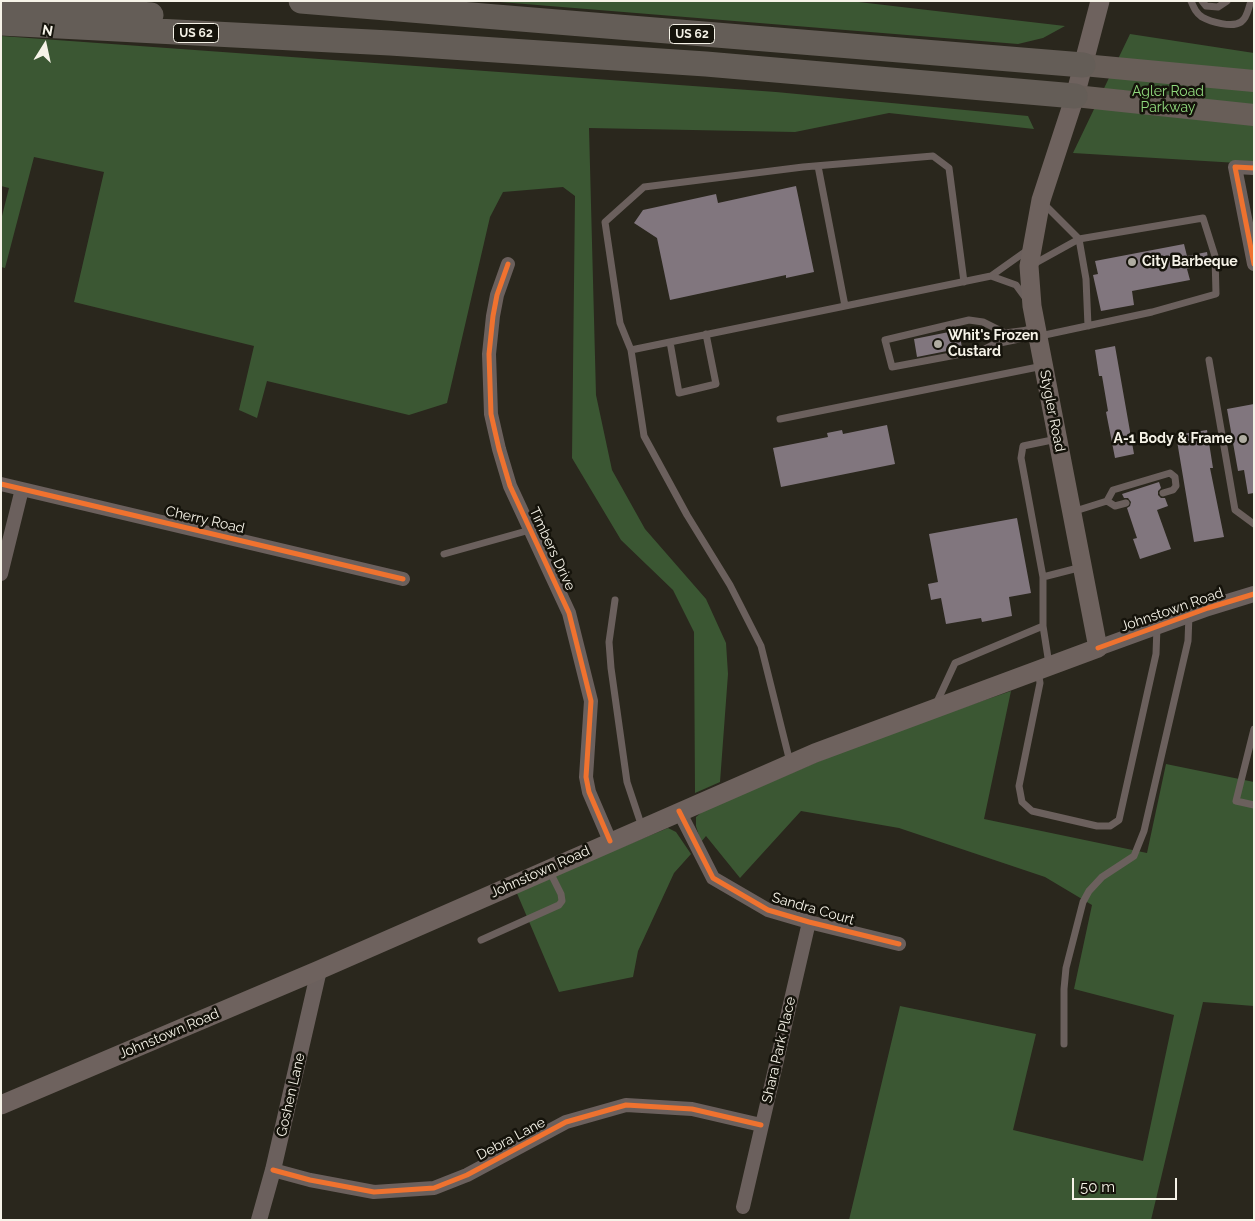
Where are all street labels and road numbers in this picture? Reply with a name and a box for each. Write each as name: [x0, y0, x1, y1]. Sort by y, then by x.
road number: US 62: [174, 23, 218, 42]
road number: US 62: [670, 24, 714, 44]
street label: Stygler Road: [1036, 369, 1068, 453]
street label: Cherry Road: [164, 503, 246, 537]
street label: Timbers Drive: [525, 505, 579, 593]
street label: Johnstown Road: [1119, 585, 1225, 635]
street label: Johnstown Road: [488, 842, 592, 902]
street label: Sandra Court: [770, 889, 856, 929]
street label: Shara Park Place: [759, 995, 799, 1105]
street label: Johnstown Road: [116, 1005, 222, 1063]
street label: Goshen Lane: [273, 1052, 309, 1138]
street label: Debra Lane: [474, 1114, 548, 1164]

